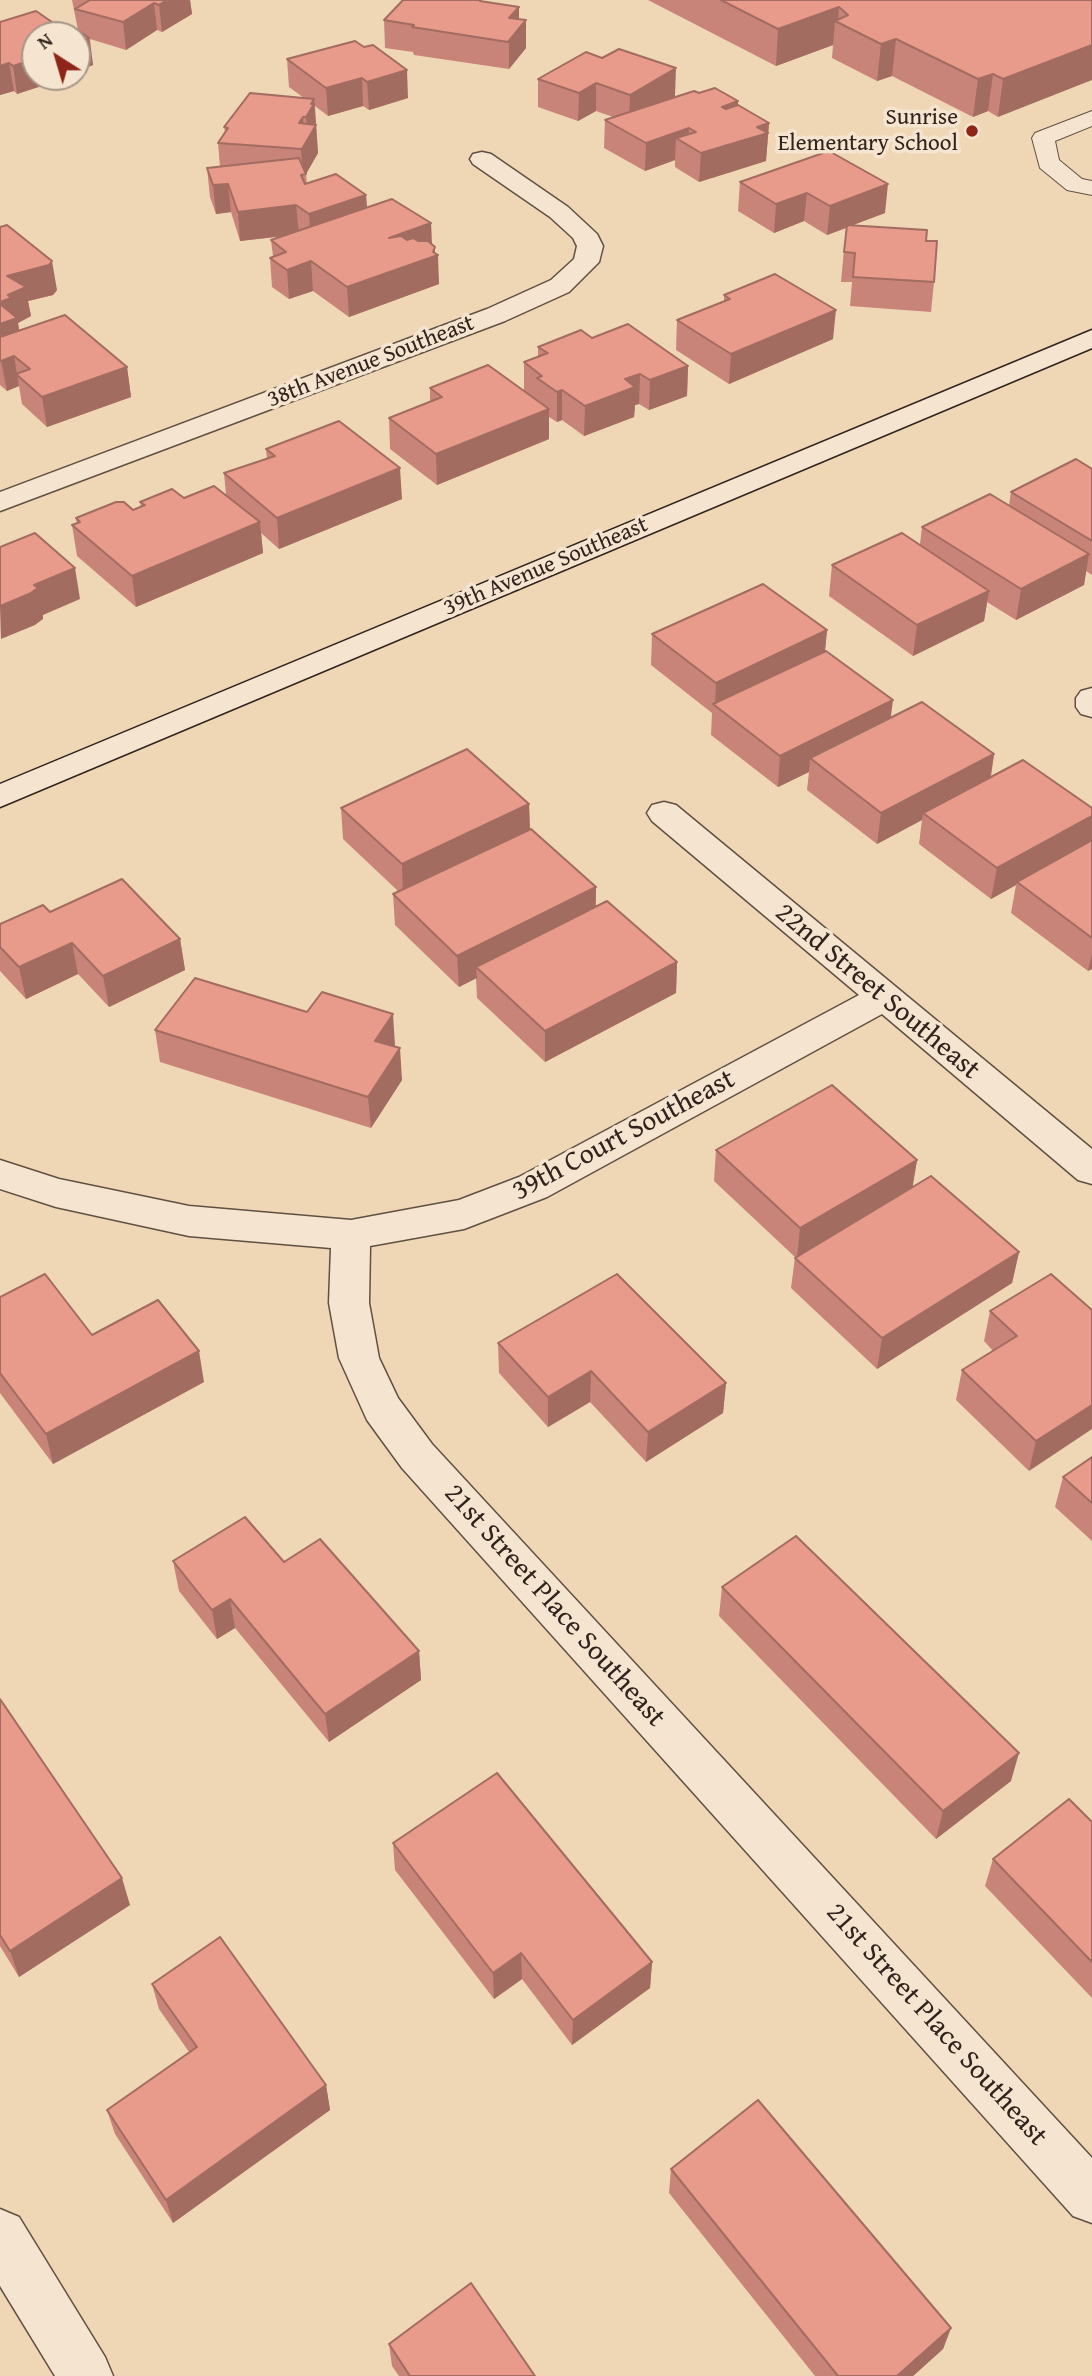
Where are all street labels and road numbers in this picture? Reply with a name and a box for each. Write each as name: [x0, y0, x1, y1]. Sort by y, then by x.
street label: 38th Avenue Southeast: [264, 310, 478, 414]
street label: 39th Avenue Southeast: [440, 511, 652, 623]
street label: 22nd Street Southeast: [768, 897, 986, 1087]
street label: 39th Court Southeast: [507, 1063, 741, 1209]
street label: 21st Street Place Southeast: [436, 1478, 672, 1734]
street label: 21st Street Place Southeast: [818, 1897, 1054, 2153]

